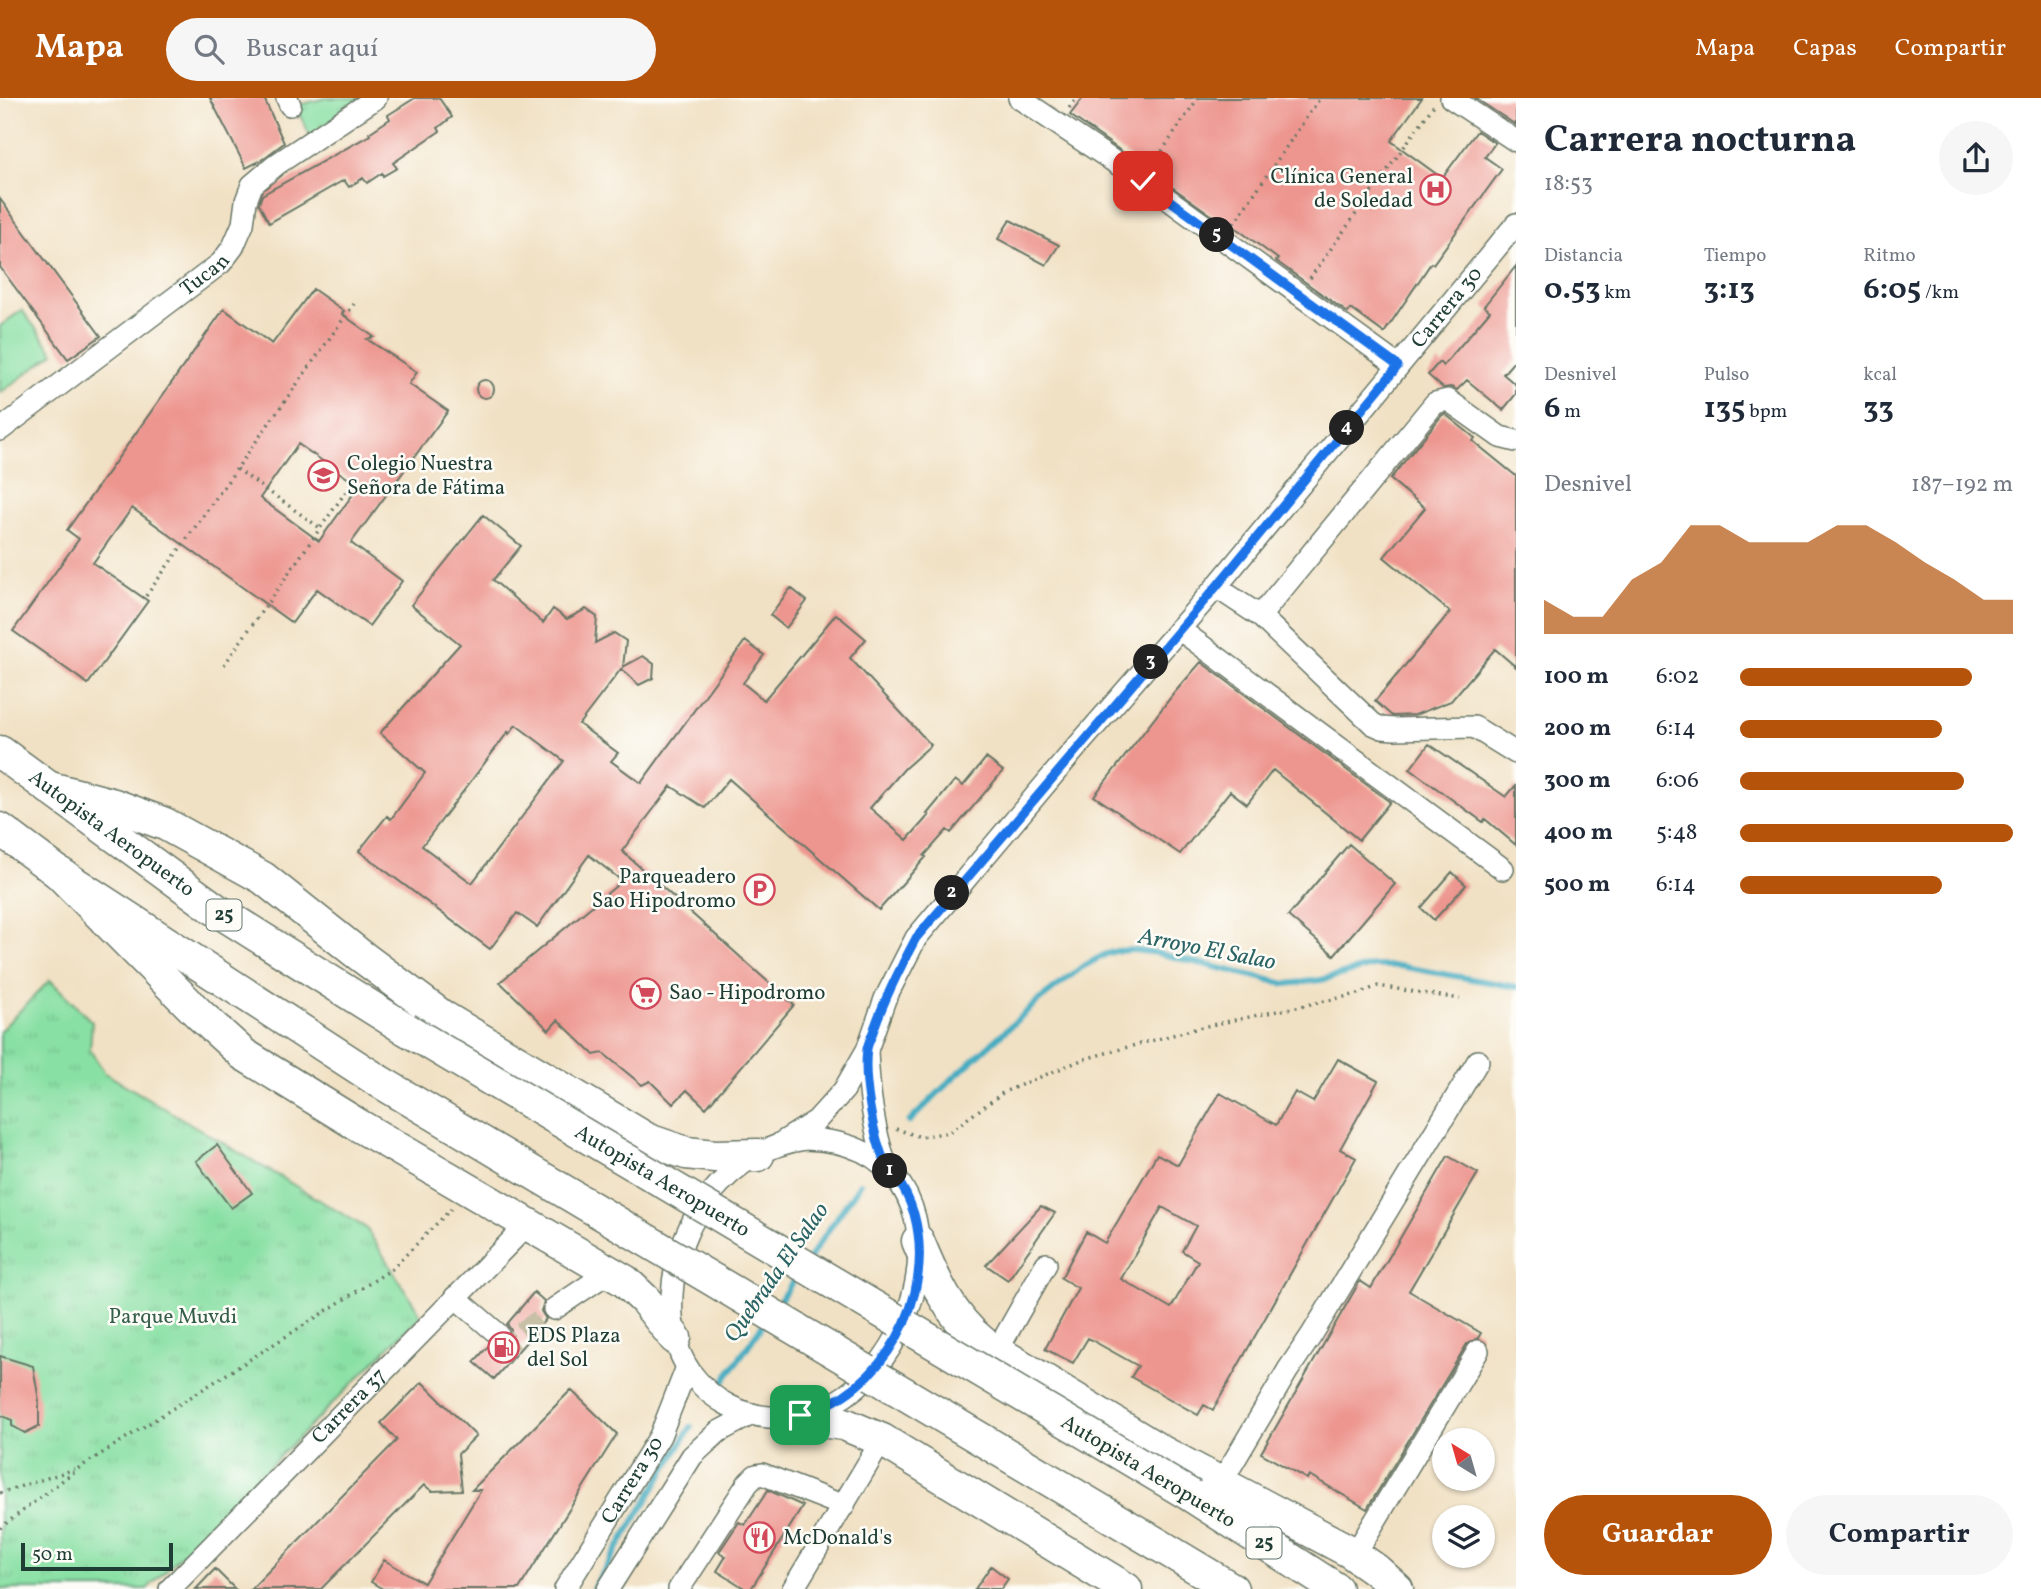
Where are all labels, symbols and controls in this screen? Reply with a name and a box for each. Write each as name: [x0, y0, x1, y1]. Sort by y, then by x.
search box: [166, 18, 656, 81]
text: Mapa: [35, 26, 124, 72]
icon: search: [190, 30, 228, 68]
text: Buscar aquí: [246, 31, 378, 67]
text: Mapa: [1695, 32, 1755, 66]
text: Capas: [1793, 32, 1857, 66]
text: Compartir: [1895, 32, 2006, 66]
text: Carrera nocturna: [1544, 115, 1856, 168]
button: share: [1939, 121, 2013, 195]
pin: [1113, 151, 1173, 211]
icon: check: [1124, 162, 1162, 200]
place label: Clínica General de Soledad: [1270, 163, 1413, 216]
text: 18:53: [1544, 168, 1593, 200]
hospital icon: Clínica General de Soledad: [1419, 172, 1453, 206]
pin: 5: [1200, 218, 1234, 252]
text: 5: [1212, 221, 1221, 247]
text: Distancia: [1544, 243, 1623, 269]
text: Tiempo: [1704, 243, 1766, 269]
text: Ritmo: [1863, 243, 1916, 269]
street label: Tucan: [174, 248, 237, 303]
street label: Carrera 30: [1404, 260, 1489, 355]
text: 0.53: [1544, 269, 1600, 311]
text: 3:13: [1704, 269, 1755, 311]
text: 6:05: [1863, 269, 1921, 311]
text: km: [1600, 280, 1631, 306]
text: /km: [1921, 280, 1959, 306]
text: Desnivel: [1544, 362, 1617, 388]
text: Pulso: [1704, 362, 1749, 388]
text: kcal: [1863, 362, 1897, 388]
text: 6: [1544, 388, 1560, 430]
text: 135: [1704, 388, 1745, 430]
text: 33: [1863, 388, 1894, 430]
text: m: [1560, 399, 1581, 425]
text: bpm: [1745, 399, 1787, 425]
pin: 4: [1330, 410, 1364, 446]
text: 4: [1341, 414, 1352, 440]
place label: Colegio Nuestra Señora de Fátima: [347, 450, 505, 503]
school or university icon: Colegio Nuestra Señora de Fátima: [307, 459, 341, 493]
text: Desnivel: [1544, 469, 1632, 501]
text: 187–192 m: [1911, 469, 2013, 501]
pin: 3: [1134, 644, 1168, 680]
text: 3: [1146, 648, 1155, 674]
text: 100 m: [1544, 661, 1609, 693]
text: 6:02: [1656, 661, 1699, 693]
text: 200 m: [1544, 713, 1611, 745]
text: 6:14: [1656, 713, 1696, 745]
street label: Autopista Aeropuerto: [22, 763, 201, 904]
text: 300 m: [1544, 765, 1611, 797]
text: 6:06: [1656, 765, 1699, 797]
text: 400 m: [1544, 817, 1613, 849]
text: 5:48: [1656, 817, 1697, 849]
place label: Parqueadero Sao Hipodromo: [592, 863, 736, 916]
text: 500 m: [1544, 869, 1610, 901]
text: 6:14: [1656, 869, 1696, 901]
parking icon: Parqueadero Sao Hipodromo: [742, 872, 776, 906]
pin: 2: [934, 876, 970, 910]
text: 2: [947, 879, 956, 905]
road number: 25: [206, 900, 242, 930]
water label: Arroyo El Salao: [1135, 921, 1279, 979]
supermarket icon: Sao - Hipodromo: [629, 976, 663, 1010]
place label: Sao - Hipodromo: [669, 979, 826, 1008]
street label: Autopista Aeropuerto: [569, 1118, 755, 1245]
pin: 1: [872, 1154, 908, 1188]
text: 1: [886, 1157, 893, 1183]
water label: Quebrada El Salao: [717, 1196, 837, 1349]
park label: Parque Muvdi: [109, 1303, 237, 1332]
place label: EDS Plaza del Sol: [527, 1322, 621, 1375]
fuel station icon: EDS Plaza del Sol: [487, 1331, 521, 1365]
street label: Carrera 37: [305, 1362, 393, 1451]
pin: [770, 1385, 830, 1445]
icon: arrive: [781, 1396, 819, 1434]
street label: Autopista Aeropuerto: [1055, 1408, 1241, 1536]
north arrow: [1432, 1428, 1494, 1491]
map controls: [1432, 1428, 1495, 1568]
street label: Carrera 30: [594, 1431, 671, 1530]
button: Guardar: [1544, 1495, 1772, 1575]
button: Compartir: [1786, 1495, 2013, 1575]
button: layers: [1432, 1505, 1495, 1568]
restaurant icon: McDonald's: [743, 1521, 777, 1555]
place label: McDonald's: [783, 1524, 892, 1553]
road number: 25: [1246, 1527, 1282, 1558]
scale bar: [21, 1540, 173, 1572]
text: 50 m: [32, 1542, 73, 1568]

